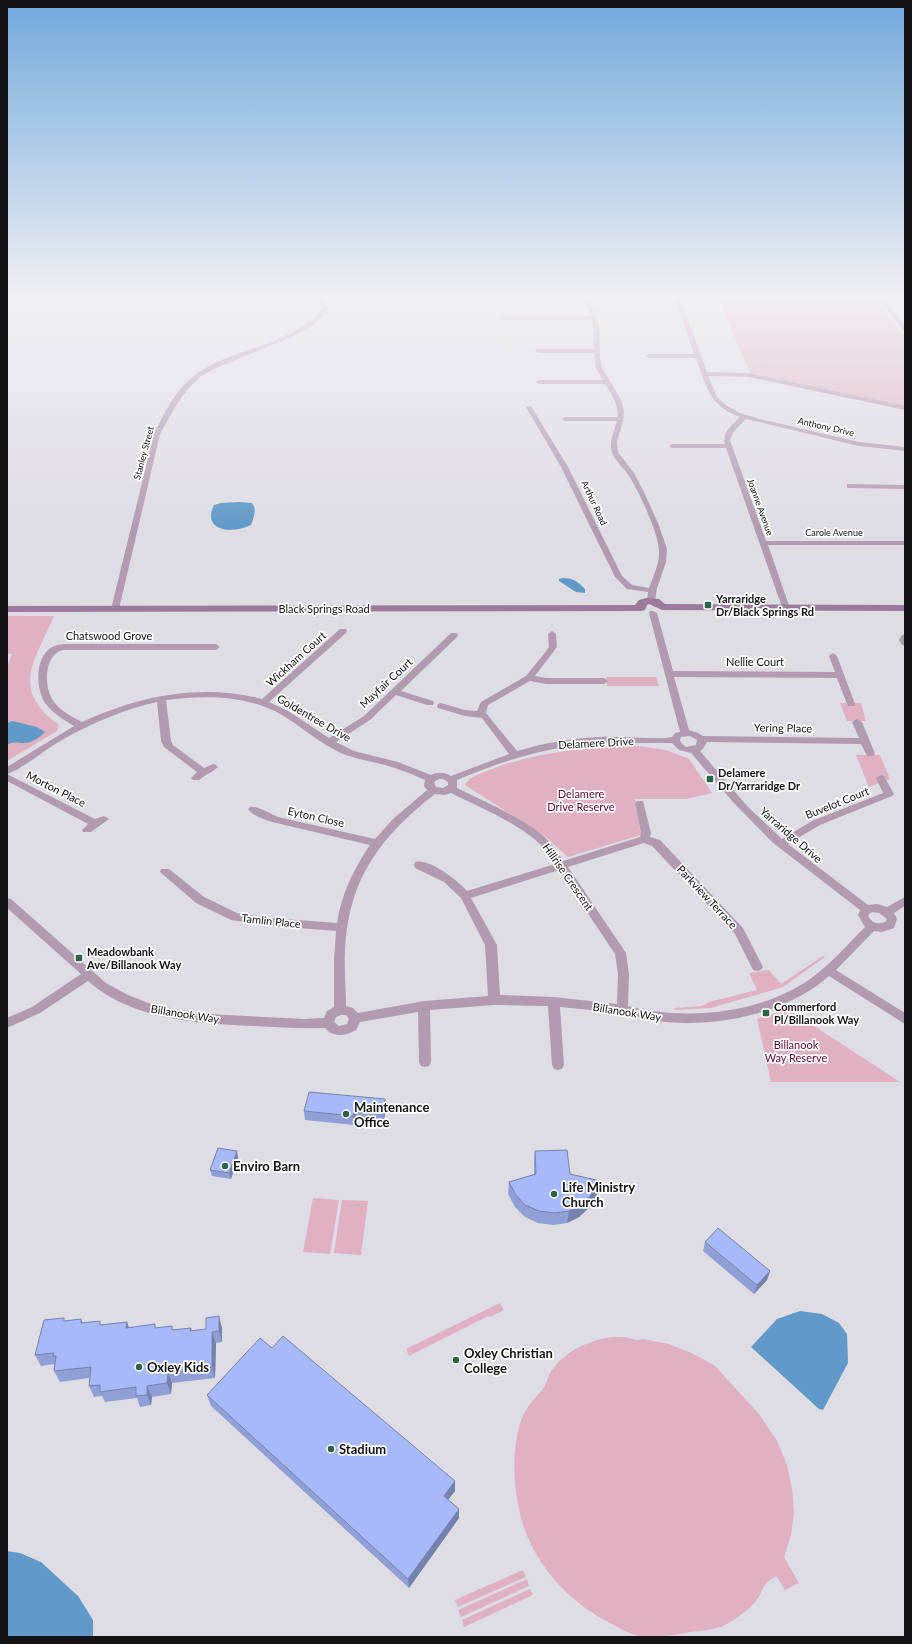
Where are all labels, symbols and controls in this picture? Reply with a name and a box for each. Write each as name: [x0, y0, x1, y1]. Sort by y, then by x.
street label: Anthony Drive: [797, 415, 856, 438]
street label: Stanley Street: [131, 424, 156, 481]
street label: Joanne Avenue: [745, 477, 776, 537]
street label: Arthur Road: [579, 479, 610, 527]
street label: Carole Avenue: [805, 527, 863, 538]
place label: Yarraridge Dr/Black Springs Rd: [715, 592, 814, 618]
marker: Yarraridge Dr/Black Springs Rd: [703, 600, 713, 610]
street label: Black Springs Road: [278, 602, 370, 615]
street label: Wickham Court: [263, 628, 328, 689]
street label: Chatswood Grove: [66, 629, 153, 642]
street label: Mayfair Court: [357, 655, 415, 710]
street label: Nellie Court: [726, 655, 784, 668]
street label: Goldentree Drive: [275, 691, 354, 744]
street label: Yering Place: [754, 720, 812, 735]
street label: Delamere Drive: [558, 734, 634, 751]
place label: Delamere Dr/Yarraridge Dr: [718, 766, 801, 792]
street label: Morton Place: [24, 768, 88, 809]
marker: Delamere Dr/Yarraridge Dr: [705, 774, 715, 784]
street label: Buvelot Court: [803, 784, 871, 821]
park label: Delamere Drive Reserve: [547, 787, 615, 813]
street label: Eyton Close: [287, 804, 346, 829]
street label: Yarraridge Drive: [758, 804, 825, 865]
street label: Hillrise Crescent: [540, 841, 596, 913]
street label: Parkview Terrace: [675, 862, 740, 931]
street label: Tamlin Place: [241, 911, 302, 930]
place label: Meadowbank Ave/Billanook Way: [86, 945, 181, 971]
marker: Meadowbank Ave/Billanook Way: [74, 953, 84, 963]
street label: Billanook Way: [592, 1000, 662, 1023]
place label: Commerford Pl/Billanook Way: [774, 1000, 859, 1026]
street label: Billanook Way: [150, 1002, 220, 1025]
marker: Commerford Pl/Billanook Way: [761, 1008, 771, 1018]
park label: Billanook Way Reserve: [765, 1038, 827, 1064]
place label: Maintenance Office: [354, 1099, 429, 1130]
marker: Maintenance Office: [341, 1109, 351, 1119]
place label: Enviro Barn: [233, 1158, 300, 1174]
marker: Enviro Barn: [220, 1161, 230, 1171]
place label: Life Ministry Church: [562, 1179, 635, 1210]
marker: Life Ministry Church: [549, 1189, 559, 1199]
place label: Oxley Christian College: [464, 1345, 553, 1376]
marker: Oxley Christian College: [451, 1355, 461, 1365]
place label: Oxley Kids: [147, 1359, 209, 1375]
marker: Oxley Kids: [134, 1362, 144, 1372]
place label: Stadium: [339, 1441, 386, 1457]
marker: Stadium: [326, 1444, 336, 1454]

